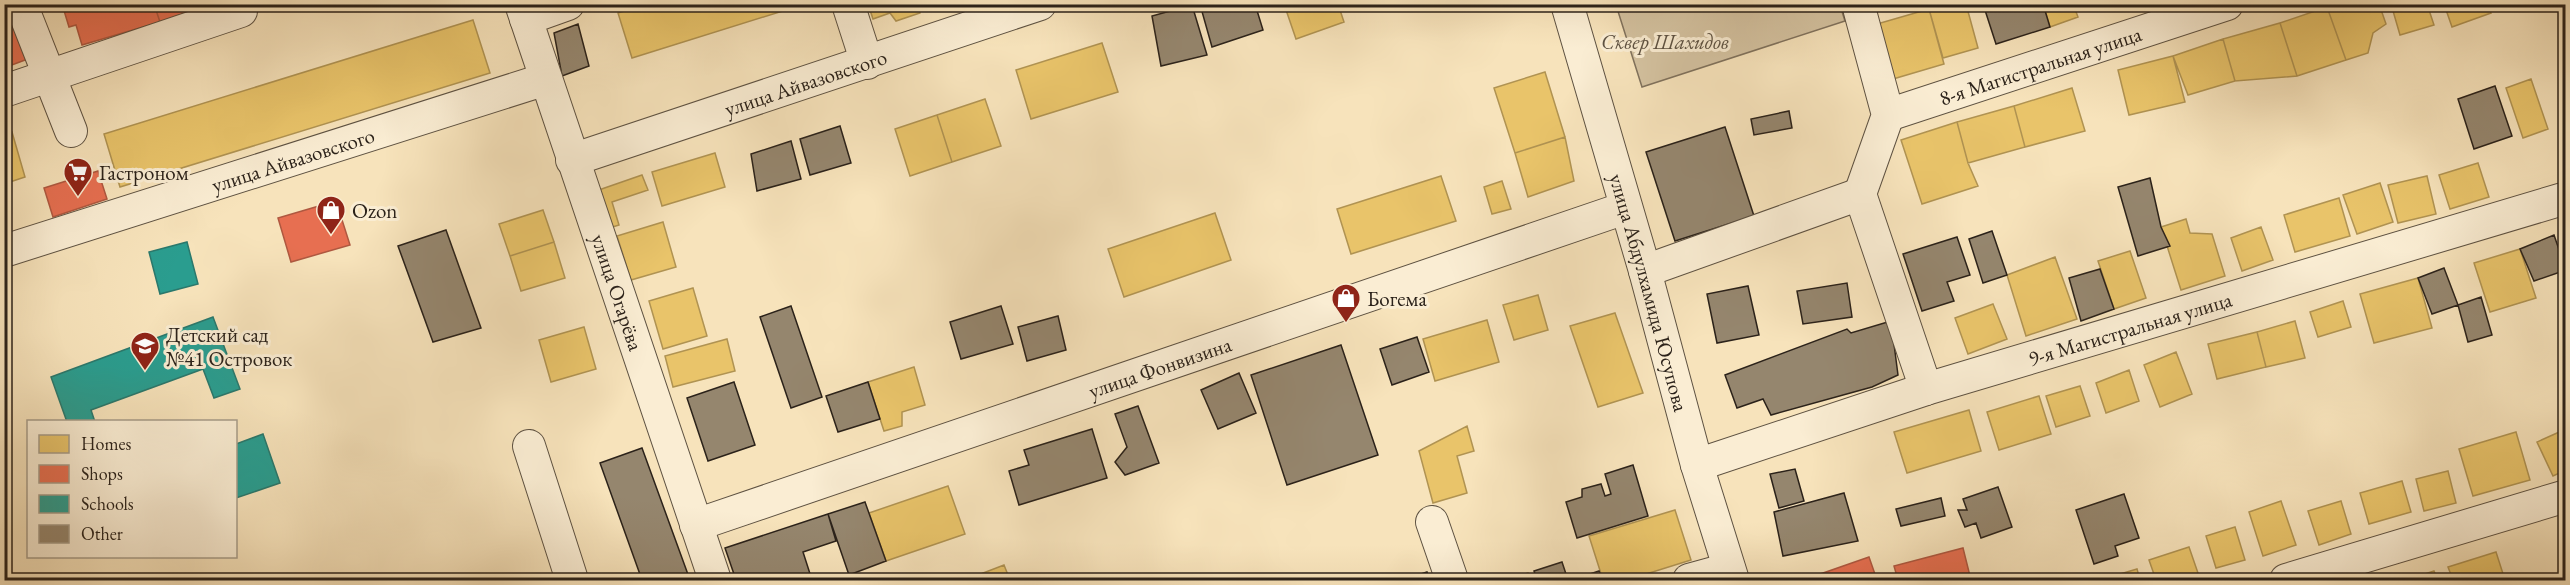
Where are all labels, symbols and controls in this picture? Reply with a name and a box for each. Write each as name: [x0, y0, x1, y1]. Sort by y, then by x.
street label: 8-я Магистральная улица: [1935, 19, 2145, 111]
park label: Сквер Шахидов: [1601, 28, 1729, 55]
street label: улица Айвазовского: [721, 43, 890, 122]
street label: улица Айвазовского: [208, 121, 378, 198]
supermarket icon: Гастроном: [62, 156, 94, 198]
place label: Гастроном: [99, 159, 189, 186]
street label: улица Абдулхамида Юсупова: [1604, 170, 1696, 415]
shop icon: Ozon: [315, 194, 347, 236]
place label: Ozon: [352, 197, 397, 224]
street label: улица Огарёва: [586, 230, 650, 355]
shop icon: Богема: [1330, 282, 1362, 324]
place label: Богема: [1367, 285, 1427, 312]
street label: 9-я Магистральная улица: [2025, 285, 2235, 371]
place label: Детский сад №41 Островок: [166, 321, 292, 372]
school or university icon: Детский сад №41 Островок: [129, 330, 161, 372]
street label: улица Фонвизина: [1085, 330, 1235, 404]
legend: [27, 420, 237, 558]
text: Homes: [81, 432, 132, 455]
text: Shops: [81, 462, 123, 485]
text: Schools: [81, 492, 134, 515]
text: Other: [81, 522, 123, 545]

